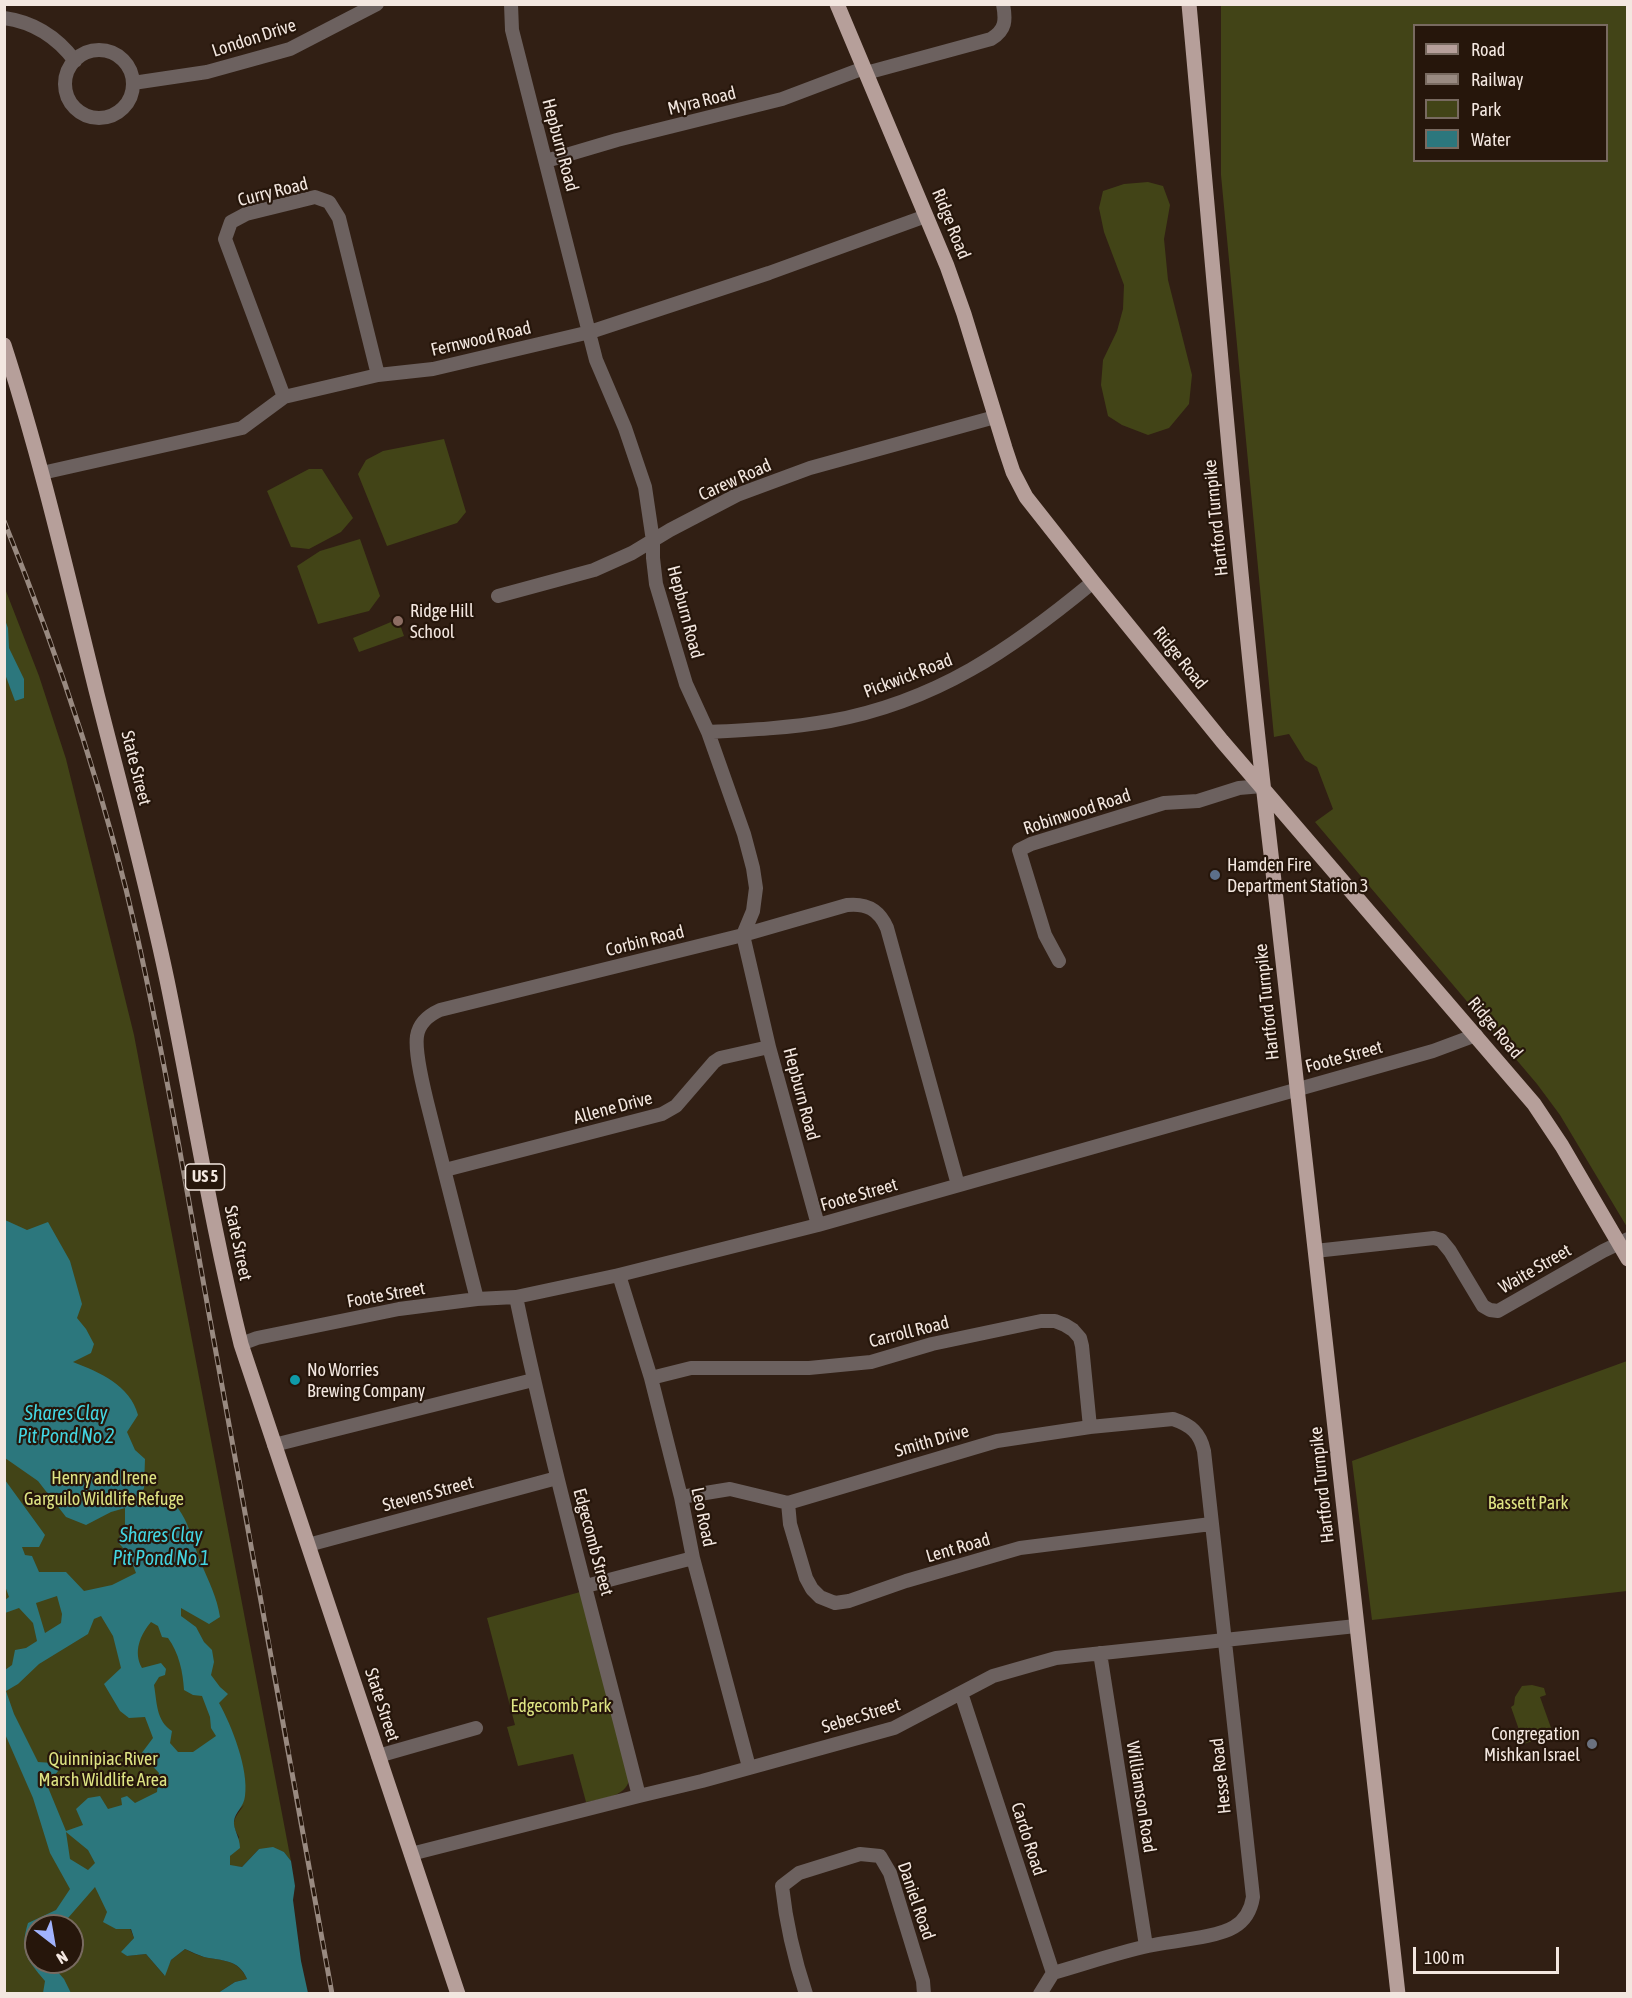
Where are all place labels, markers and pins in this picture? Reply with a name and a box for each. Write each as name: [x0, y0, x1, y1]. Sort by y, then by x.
place label: Ridge Hill School: [410, 600, 474, 642]
marker: Ridge Hill School: [391, 614, 405, 628]
place label: Hamden Fire Department Station 3: [1227, 854, 1369, 896]
marker: Hamden Fire Department Station 3: [1208, 868, 1222, 882]
place label: No Worries Brewing Company: [307, 1359, 425, 1402]
marker: No Worries Brewing Company: [288, 1373, 302, 1387]
place label: Congregation Mishkan Israel: [1484, 1723, 1580, 1766]
marker: Congregation Mishkan Israel: [1585, 1737, 1599, 1751]

